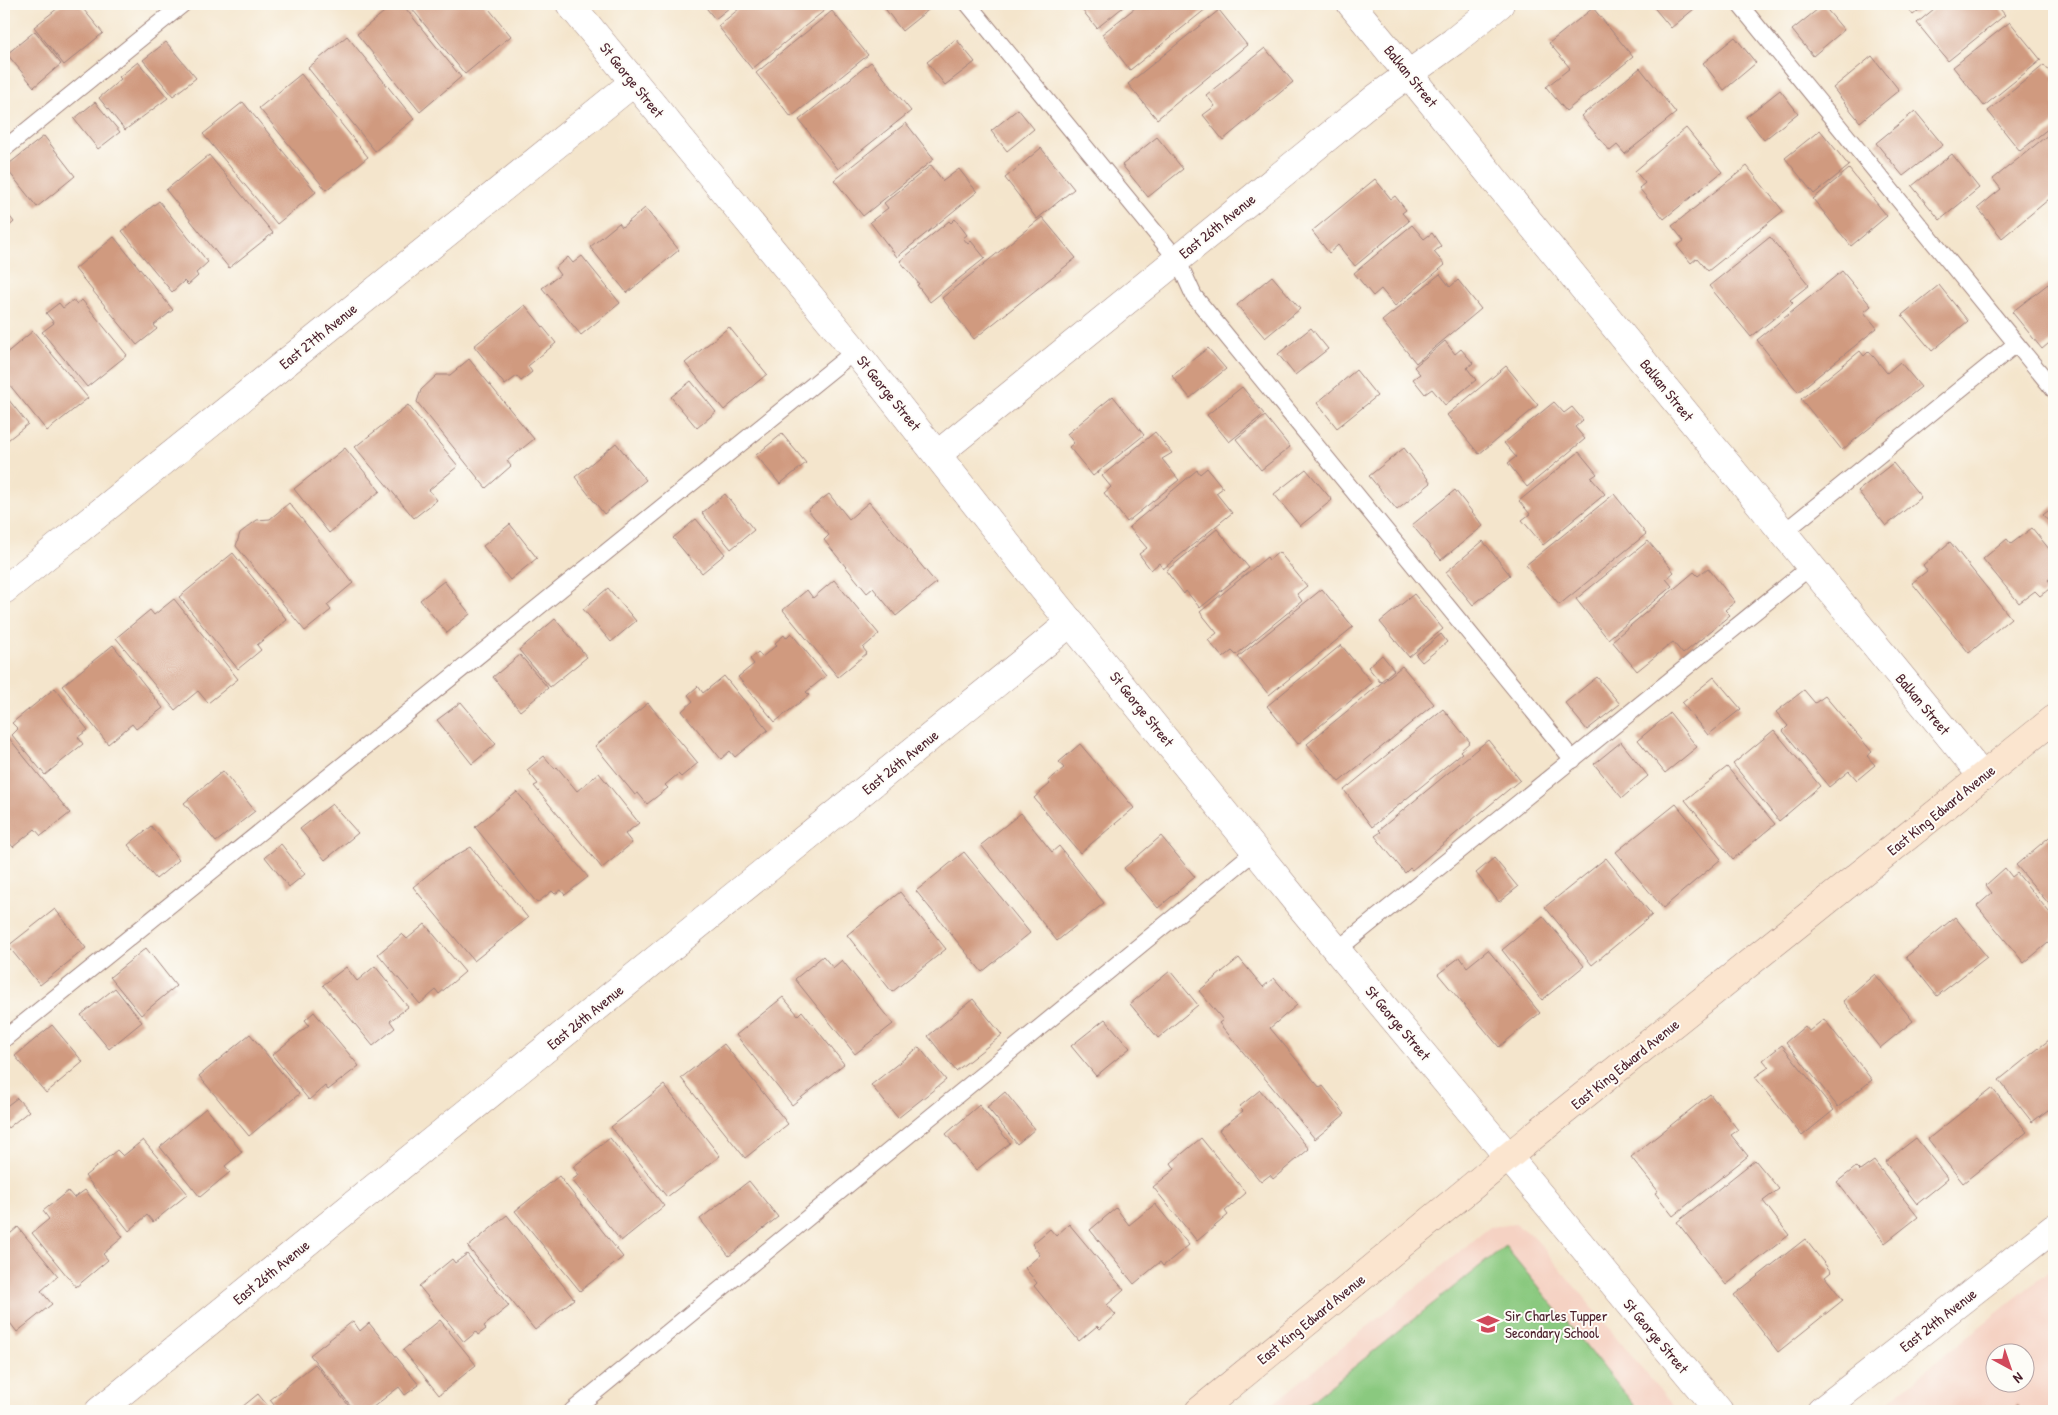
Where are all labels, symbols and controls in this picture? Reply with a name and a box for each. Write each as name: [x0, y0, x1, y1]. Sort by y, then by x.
street label: St George Street: [595, 38, 669, 123]
street label: Balkan Street: [1379, 40, 1443, 112]
street label: East 26th Avenue: [1174, 189, 1260, 263]
street label: East 27th Avenue: [275, 298, 361, 374]
street label: St George Street: [852, 351, 926, 436]
street label: Balkan Street: [1635, 354, 1699, 426]
street label: St George Street: [1105, 667, 1179, 752]
street label: Balkan Street: [1891, 669, 1956, 740]
street label: East 26th Avenue: [857, 725, 943, 799]
street label: East King Edward Avenue: [1883, 760, 1999, 860]
street label: East 26th Avenue: [542, 980, 628, 1054]
street label: St George Street: [1361, 981, 1436, 1065]
street label: East King Edward Avenue: [1567, 1014, 1683, 1114]
street label: East 26th Avenue: [228, 1235, 314, 1309]
street label: East King Edward Avenue: [1253, 1269, 1369, 1369]
street label: East 24th Avenue: [1895, 1283, 1981, 1357]
street label: St George Street: [1619, 1294, 1694, 1378]
place label: Sir Charles Tupper Secondary School: [1505, 1305, 1608, 1343]
school or university icon: Sir Charles Tupper Secondary School: [1475, 1311, 1501, 1337]
north arrow: [1986, 1342, 2036, 1392]
text: N: [2009, 1369, 2028, 1388]

